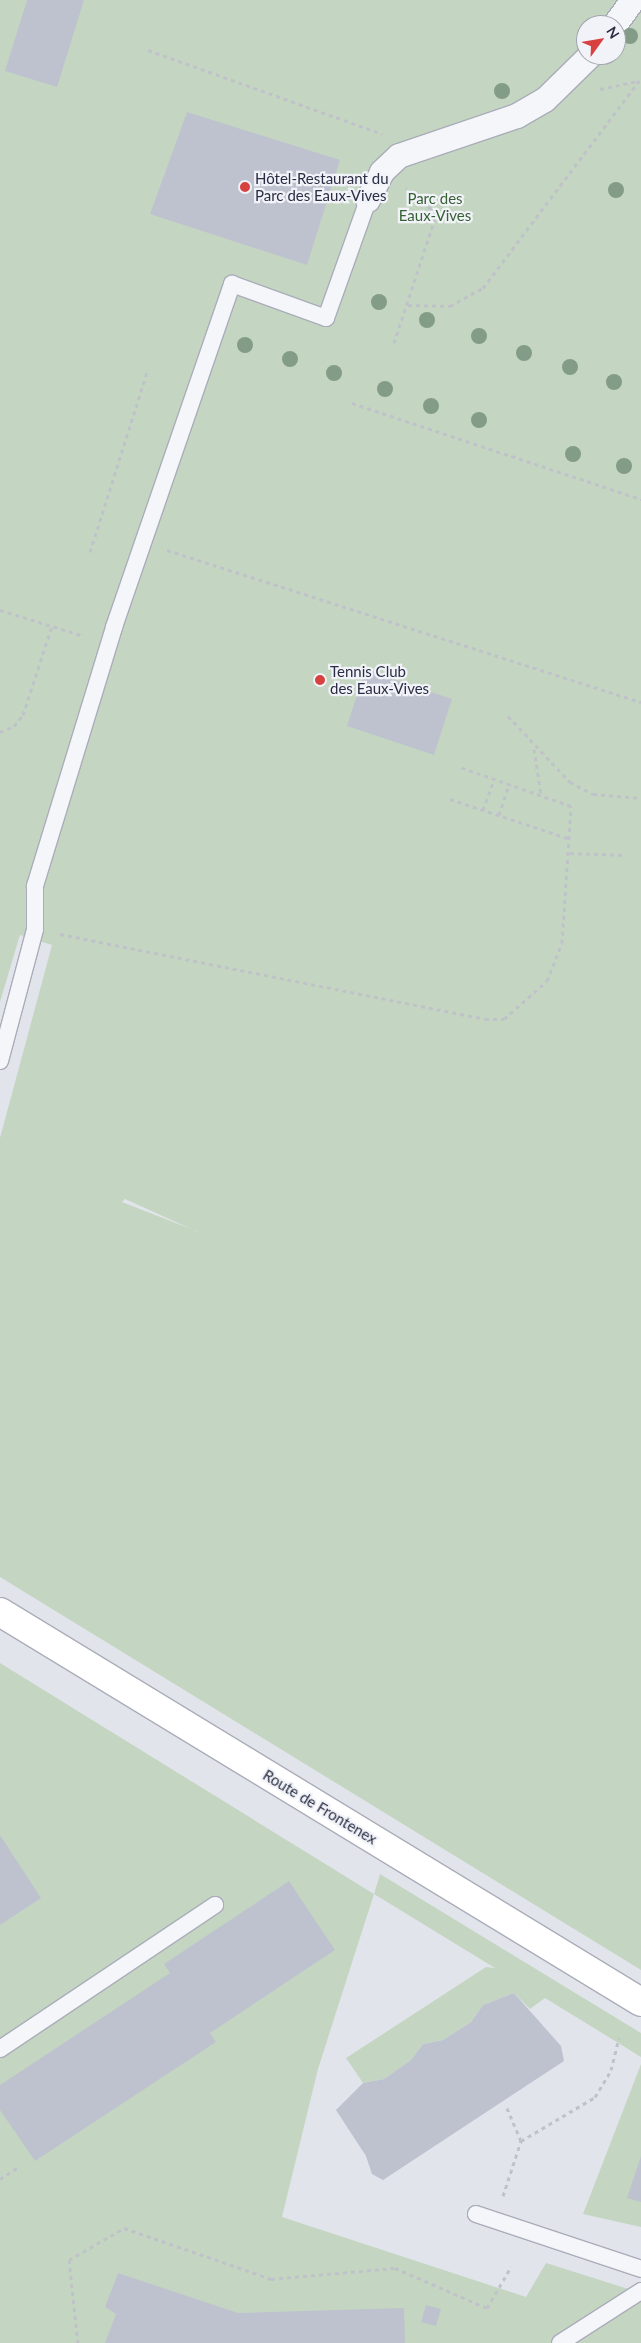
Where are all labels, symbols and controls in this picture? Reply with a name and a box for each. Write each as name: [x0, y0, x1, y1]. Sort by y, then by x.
north arrow: [576, 15, 626, 65]
text: N: [603, 23, 623, 41]
place label: Hôtel-Restaurant du Parc des Eaux-Vives: [255, 169, 389, 204]
marker: Hôtel-Restaurant du Parc des Eaux-Vives: [239, 181, 251, 193]
park label: Parc des Eaux-Vives: [399, 189, 471, 224]
place label: Tennis Club des Eaux-Vives: [330, 662, 429, 697]
marker: Tennis Club des Eaux-Vives: [314, 674, 326, 686]
street label: Route de Frontenex: [260, 1766, 380, 1848]

